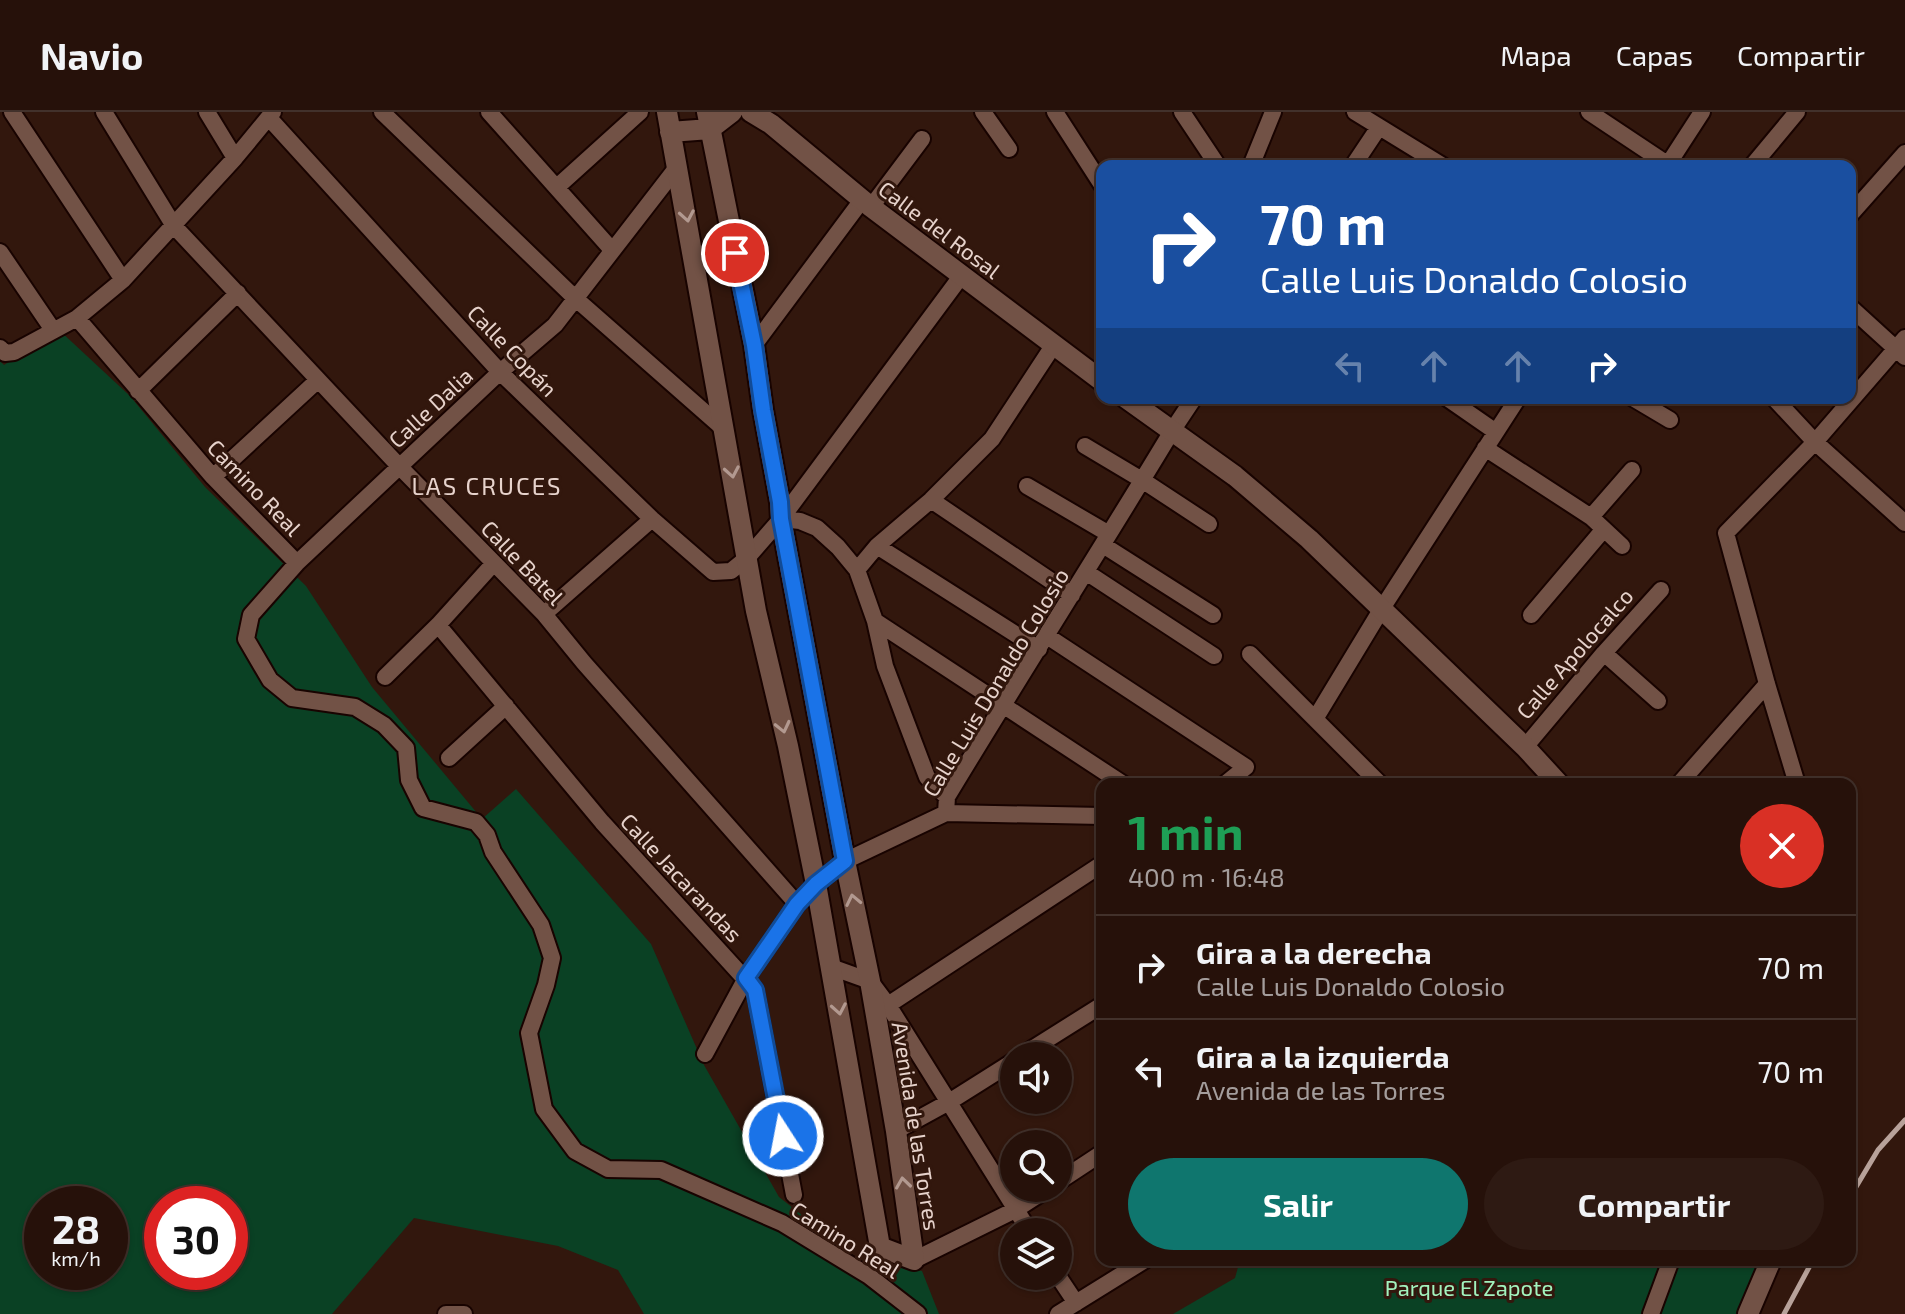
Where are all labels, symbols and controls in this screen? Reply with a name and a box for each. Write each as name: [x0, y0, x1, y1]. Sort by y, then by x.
text: Navio: [40, 32, 143, 78]
text: Mapa: [1500, 38, 1572, 72]
text: Capas: [1616, 38, 1693, 72]
text: Compartir: [1737, 38, 1865, 72]
street label: Calle del Rosal: [874, 175, 1006, 283]
text: 70 m: [1260, 189, 1386, 256]
icon: right: [1128, 192, 1232, 296]
one-way arrow: [677, 209, 694, 223]
pin: [701, 219, 769, 287]
icon: arrive: [713, 231, 757, 275]
text: Calle Luis Donaldo Colosio: [1260, 257, 1688, 300]
street label: Calle Copán: [463, 299, 563, 401]
icon: left: [1328, 344, 1372, 388]
icon: ahead: [1412, 344, 1456, 388]
icon: ahead: [1496, 344, 1540, 388]
icon: right: [1580, 344, 1624, 388]
street label: Calle Dalia: [383, 362, 477, 452]
street label: Camino Real: [203, 434, 308, 541]
one-way arrow: [722, 465, 739, 479]
district label: LAS CRUCES: [411, 471, 563, 500]
street label: Calle Batel: [477, 515, 570, 610]
street label: Calle Luis Donaldo Colosio: [917, 563, 1073, 801]
street label: Calle Apolocalco: [1510, 582, 1638, 724]
one-way arrow: [774, 719, 791, 733]
text: 1 min: [1128, 802, 1244, 860]
button: close: [1740, 804, 1824, 888]
street label: Calle Jacarandas: [616, 807, 748, 947]
text: 400 m · 16:48: [1128, 861, 1285, 892]
one-way arrow: [845, 893, 862, 907]
text: Gira a la derecha: [1196, 934, 1432, 970]
icon: right: [1128, 945, 1172, 989]
text: 70 m: [1758, 949, 1824, 985]
text: Calle Luis Donaldo Colosio: [1196, 970, 1505, 1001]
one-way arrow: [829, 1003, 846, 1016]
street label: Avenida de las Torres: [888, 1020, 946, 1232]
text: Gira a la izquierda: [1196, 1038, 1450, 1074]
map controls: [1000, 1042, 1072, 1290]
button: sound: [1000, 1042, 1072, 1114]
icon: left: [1128, 1049, 1172, 1093]
text: 70 m: [1758, 1053, 1824, 1089]
text: Avenida de las Torres: [1196, 1074, 1445, 1105]
position arrow: [741, 1094, 825, 1178]
button: search: [1000, 1130, 1072, 1202]
button: Salir: [1128, 1158, 1468, 1250]
button: Compartir: [1484, 1158, 1824, 1250]
one-way arrow: [895, 1176, 912, 1190]
speed limit sign: 30: [144, 1186, 248, 1290]
street label: Camino Real: [787, 1195, 906, 1283]
text: 28: [52, 1204, 100, 1252]
button: layers: [1000, 1218, 1072, 1290]
text: km/h: [51, 1246, 101, 1270]
park label: Parque El Zapote: [1385, 1274, 1553, 1300]

